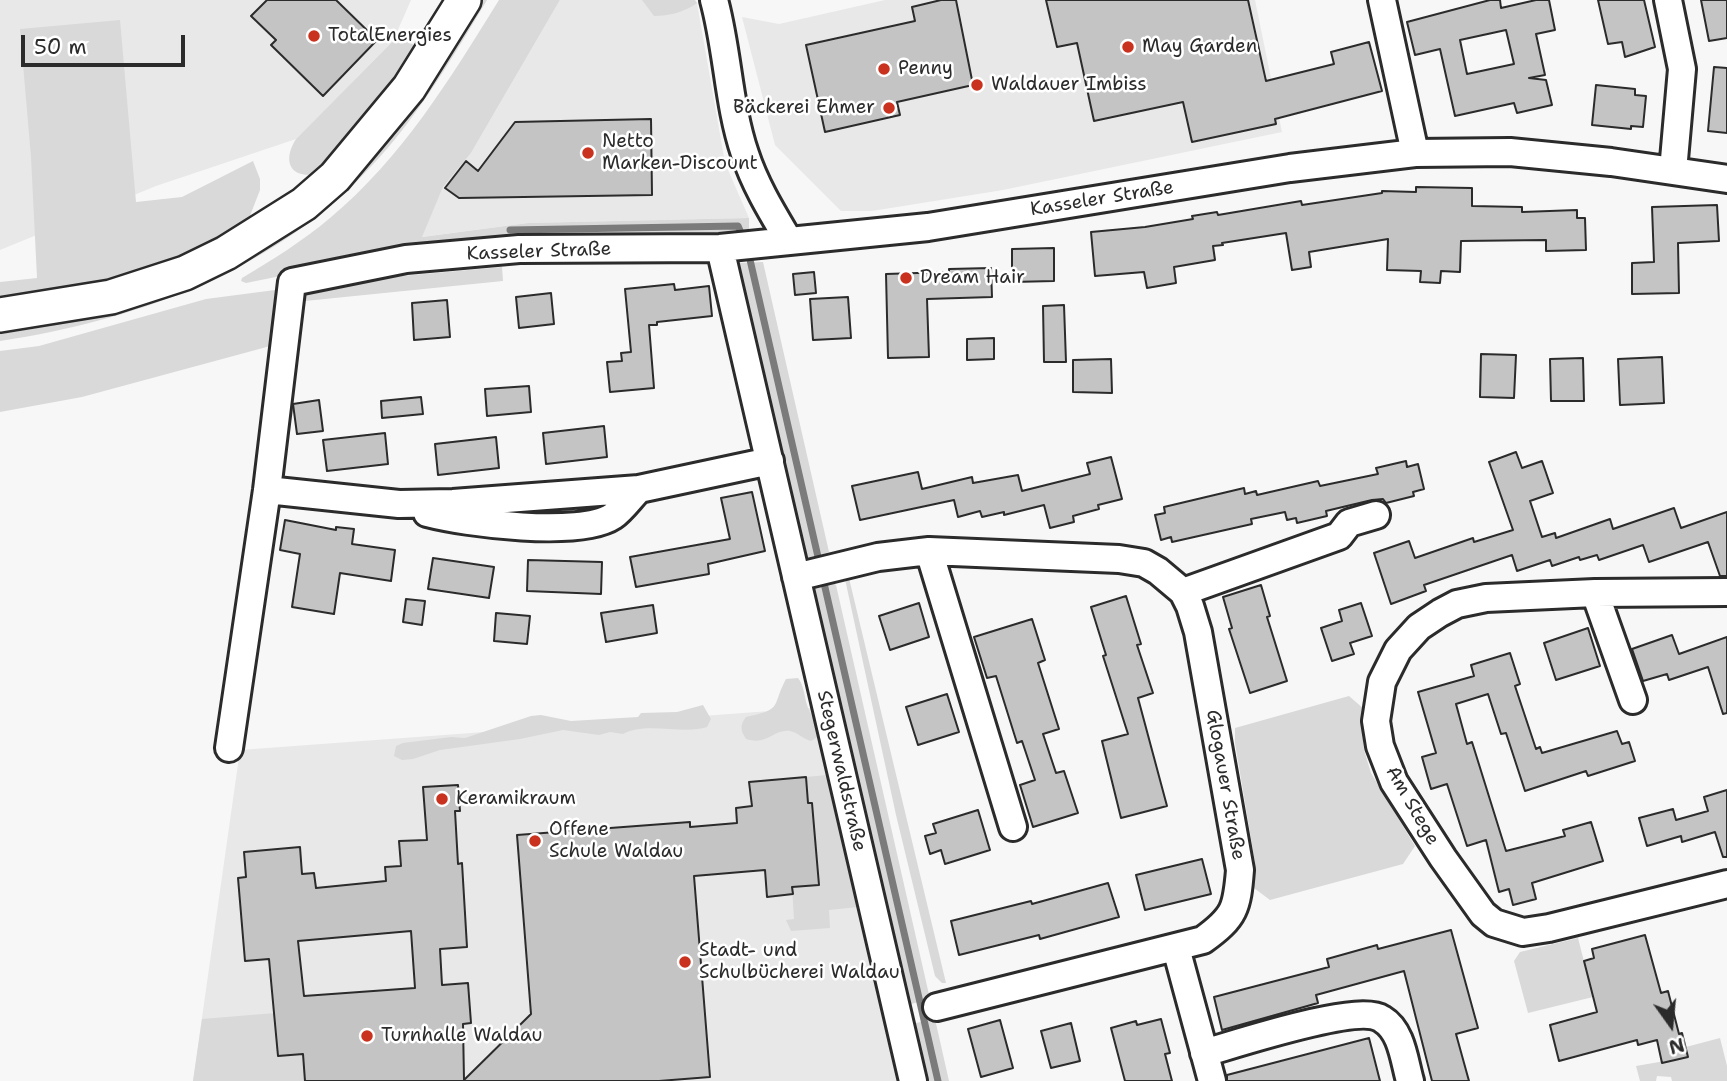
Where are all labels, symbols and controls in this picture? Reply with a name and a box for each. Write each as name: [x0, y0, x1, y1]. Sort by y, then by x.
scale bar: [24, 21, 189, 65]
place label: TotalEnergies: [328, 25, 452, 47]
marker: TotalEnergies: [306, 28, 322, 44]
text: 50 m: [34, 33, 87, 61]
place label: May Garden: [1142, 36, 1257, 58]
marker: May Garden: [1120, 39, 1136, 55]
place label: Penny: [898, 58, 953, 80]
marker: Penny: [876, 61, 892, 77]
place label: Waldauer Imbiss: [991, 74, 1147, 96]
marker: Waldauer Imbiss: [969, 77, 985, 93]
place label: Bäckerei Ehmer: [733, 97, 875, 119]
marker: Bäckerei Ehmer: [881, 100, 897, 116]
place label: Netto Marken-Discount: [602, 131, 758, 175]
marker: Netto Marken-Discount: [580, 145, 596, 161]
street label: Kasseler Straße: [1029, 176, 1175, 222]
street label: Kasseler Straße: [466, 238, 612, 266]
place label: Dream Hair: [920, 267, 1025, 289]
marker: Dream Hair: [898, 270, 914, 286]
street label: Stegerwaldstraße: [811, 688, 871, 854]
street label: Glogauer Straße: [1201, 708, 1249, 862]
street label: Am Stege: [1380, 762, 1444, 850]
place label: Keramikraum: [456, 788, 576, 810]
marker: Keramikraum: [434, 791, 450, 807]
place label: Offene Schule Waldau: [549, 819, 683, 863]
marker: Offene Schule Waldau: [527, 833, 543, 849]
place label: Stadt- und Schulbücherei Waldau: [699, 940, 900, 984]
marker: Stadt- und Schulbücherei Waldau: [677, 954, 693, 970]
north arrow: [1636, 990, 1706, 1060]
place label: Turnhalle Waldau: [381, 1025, 542, 1047]
marker: Turnhalle Waldau: [359, 1028, 375, 1044]
text: N: [1666, 1032, 1687, 1060]

